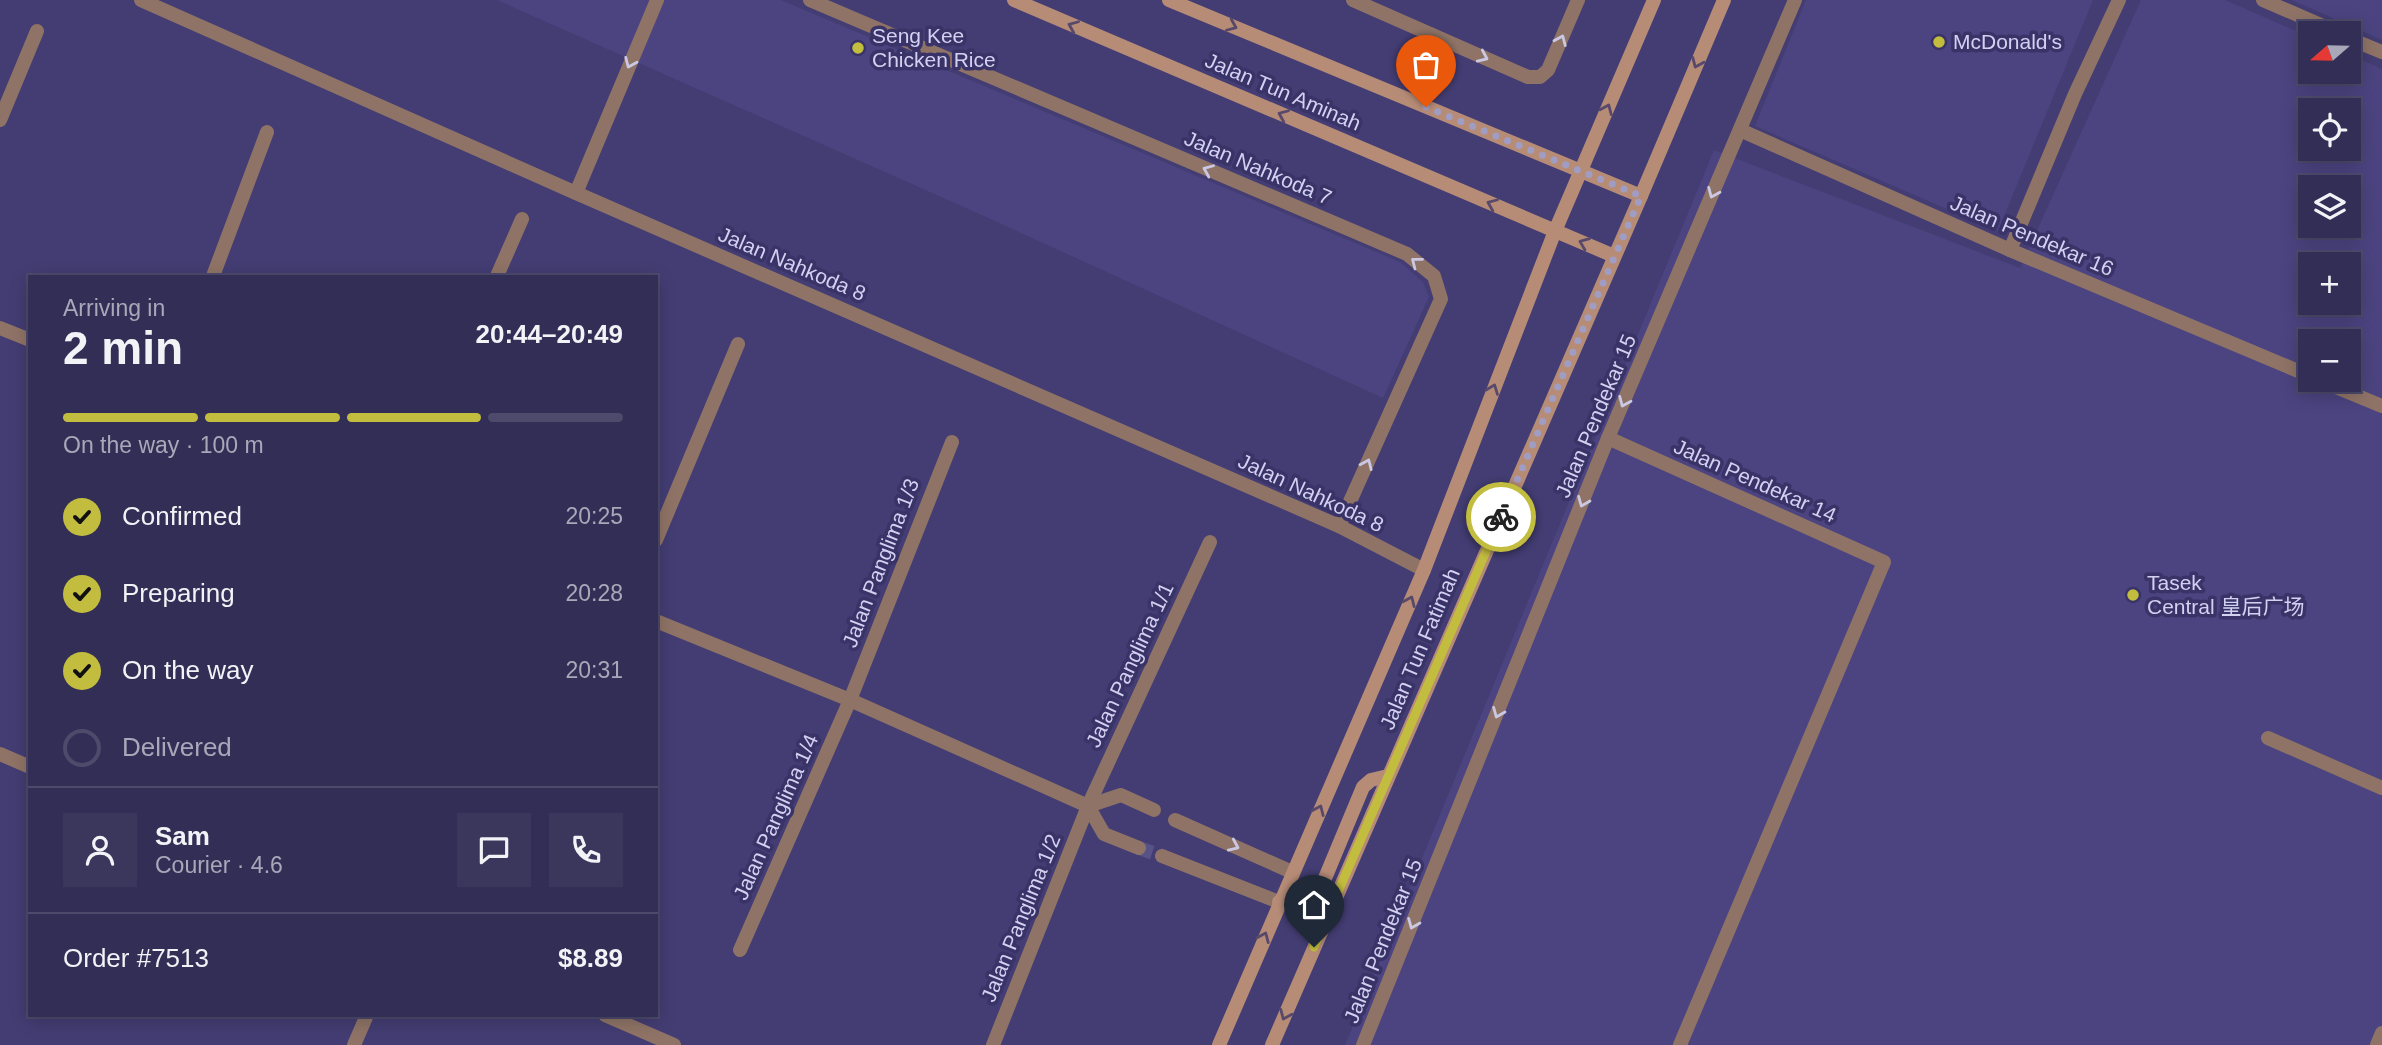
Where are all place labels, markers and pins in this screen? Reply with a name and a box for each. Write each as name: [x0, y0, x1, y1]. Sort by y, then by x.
place label: Seng Kee Chicken Rice: [872, 24, 996, 71]
place label: McDonald's: [1953, 30, 2062, 53]
marker: McDonald's: [1931, 34, 1947, 50]
pin: [1396, 35, 1456, 107]
marker: Seng Kee Chicken Rice: [850, 40, 866, 56]
place label: Tasek Central 皇后广场: [2147, 571, 2305, 618]
marker: Tasek Central 皇后广场: [2125, 587, 2141, 603]
pin: [1284, 875, 1344, 947]

